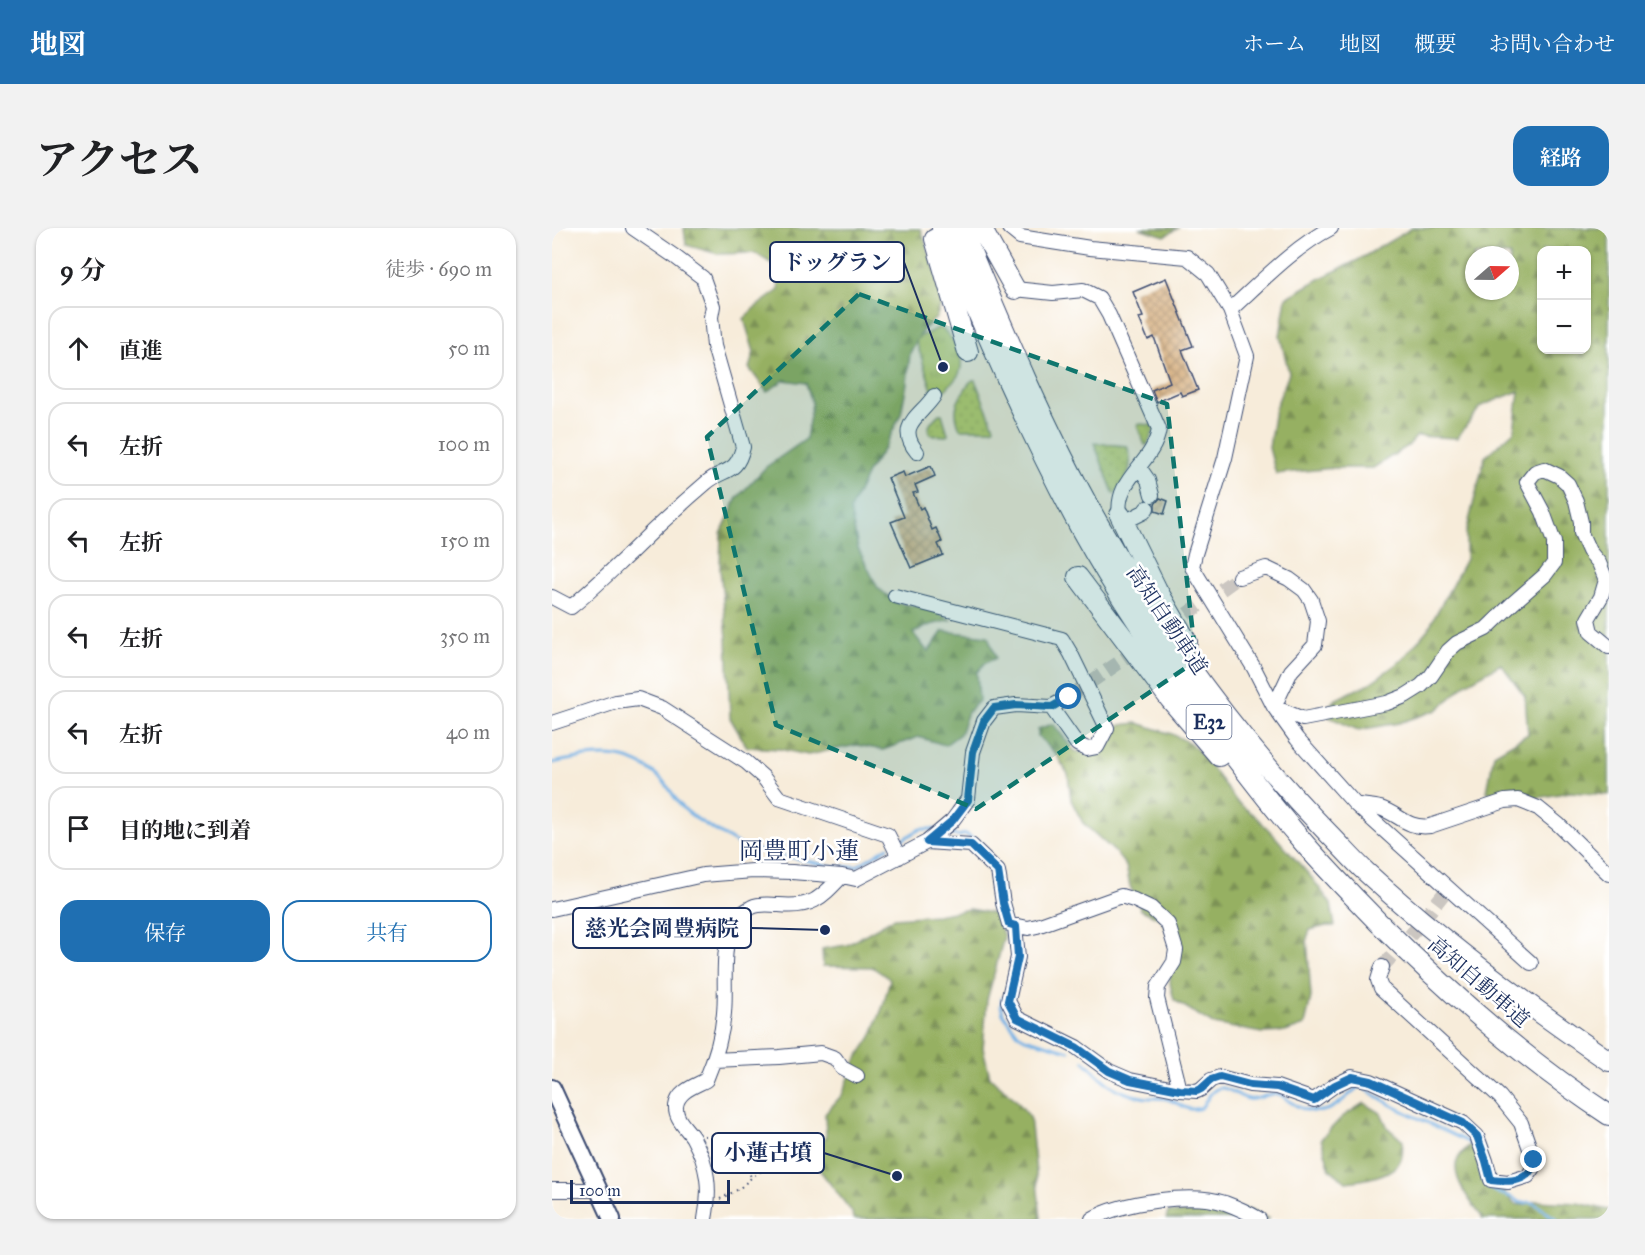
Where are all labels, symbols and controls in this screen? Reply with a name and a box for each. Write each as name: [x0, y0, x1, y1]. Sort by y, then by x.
text: 地図: [30, 27, 86, 62]
text: ホーム: [1243, 31, 1306, 57]
text: 地図: [1339, 31, 1381, 57]
text: 概要: [1414, 31, 1456, 57]
text: お問い合わせ: [1489, 31, 1615, 57]
button: 経路: [1513, 126, 1609, 186]
text: アクセス: [36, 134, 203, 186]
callout: ドッグラン: [770, 242, 904, 282]
north arrow: [1465, 246, 1519, 300]
map controls: [1537, 246, 1591, 354]
button: +: [1537, 246, 1591, 300]
text: ドッグラン: [782, 249, 892, 276]
text: 9 分: [60, 254, 106, 286]
text: 徒歩 · 690 m: [385, 257, 492, 281]
button: −: [1537, 300, 1591, 354]
icon: ahead: [62, 332, 95, 365]
text: 50 m: [448, 336, 490, 360]
text: 直進: [119, 337, 163, 364]
icon: left: [62, 428, 95, 461]
text: 100 m: [438, 432, 490, 456]
text: 左折: [119, 433, 163, 460]
icon: left: [62, 524, 95, 557]
text: 150 m: [440, 528, 490, 552]
text: 左折: [119, 529, 163, 556]
street label: 高知自動車道: [1121, 561, 1213, 679]
icon: left: [62, 620, 95, 653]
text: 350 m: [440, 624, 490, 648]
text: 左折: [119, 625, 163, 652]
route start: [1055, 683, 1081, 709]
road number: E32: [1186, 705, 1232, 739]
icon: left: [62, 716, 95, 749]
text: 40 m: [446, 720, 490, 744]
text: 左折: [119, 721, 163, 748]
icon: arrive: [62, 812, 95, 845]
text: 目的地に到着: [119, 817, 251, 844]
district label: 岡豊町小蓮: [739, 836, 859, 866]
button: 保存: [60, 900, 270, 962]
button: 共有: [282, 900, 492, 962]
callout: 慈光会岡豊病院: [573, 908, 751, 948]
text: 慈光会岡豊病院: [585, 915, 739, 942]
street label: 高知自動車道: [1423, 931, 1535, 1033]
callout: 小蓮古墳: [712, 1133, 824, 1173]
text: 小蓮古墳: [724, 1139, 812, 1166]
route end: [1520, 1146, 1546, 1172]
scale bar: [570, 1177, 730, 1204]
text: 100 m: [579, 1181, 621, 1200]

